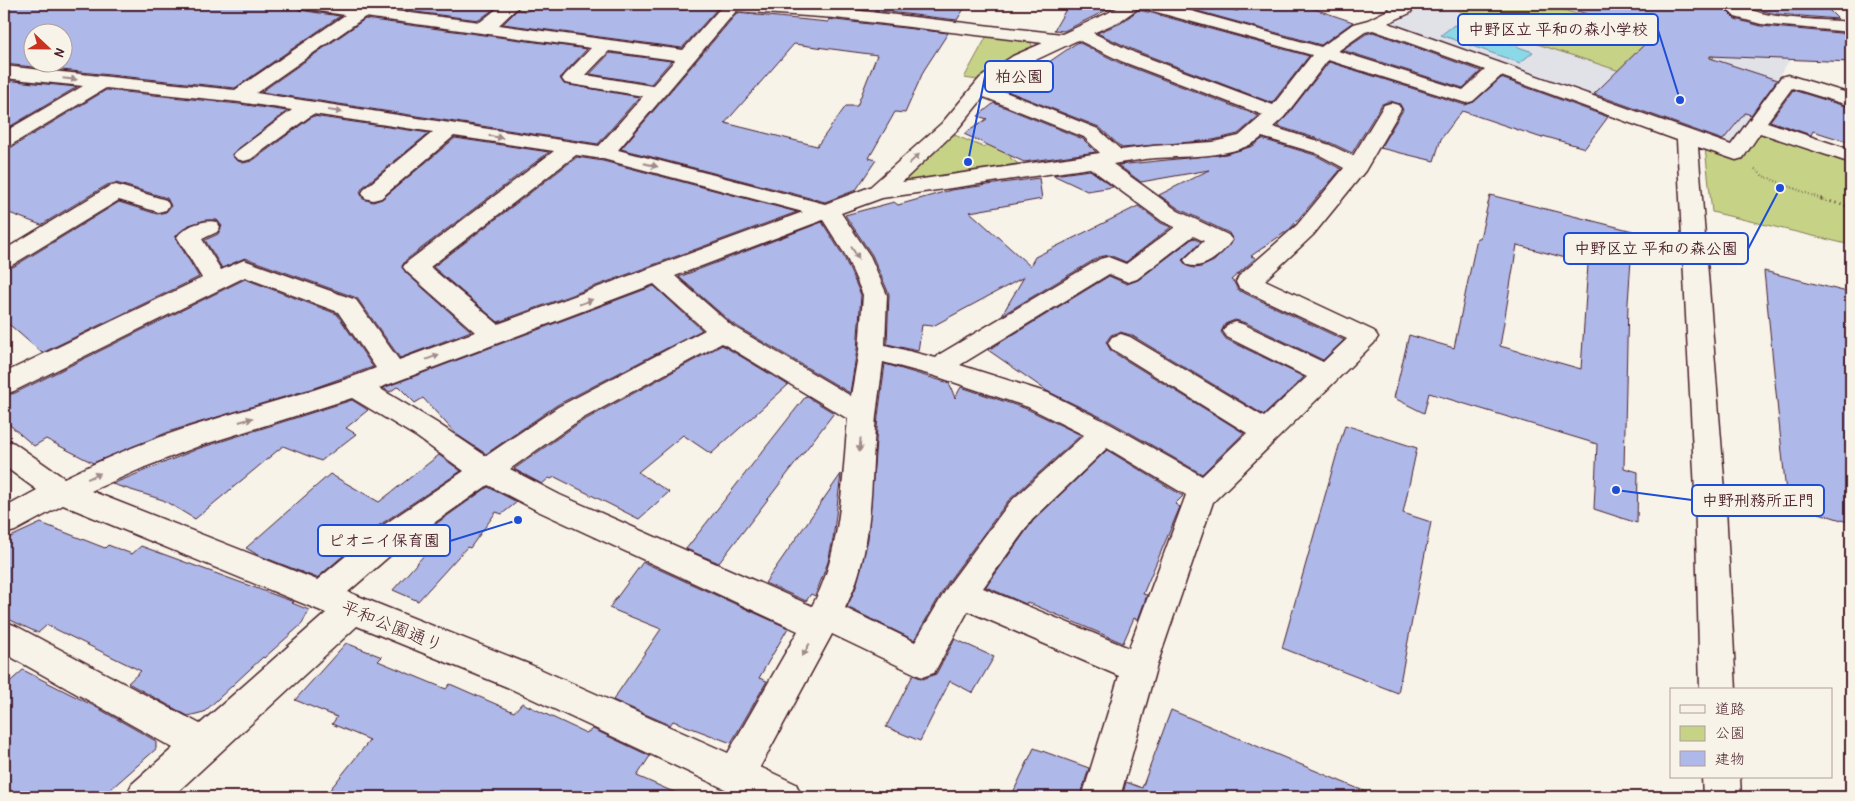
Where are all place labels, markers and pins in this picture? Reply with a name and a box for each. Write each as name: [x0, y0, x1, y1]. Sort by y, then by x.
callout: 中野区立 平和の森小学校: [1458, 14, 1658, 45]
callout: 柏公園: [985, 61, 1053, 92]
callout: 中野区立 平和の森公園: [1564, 233, 1748, 264]
callout: 中野刑務所正門: [1692, 485, 1824, 516]
callout: ピオニイ保育園: [318, 525, 450, 556]

